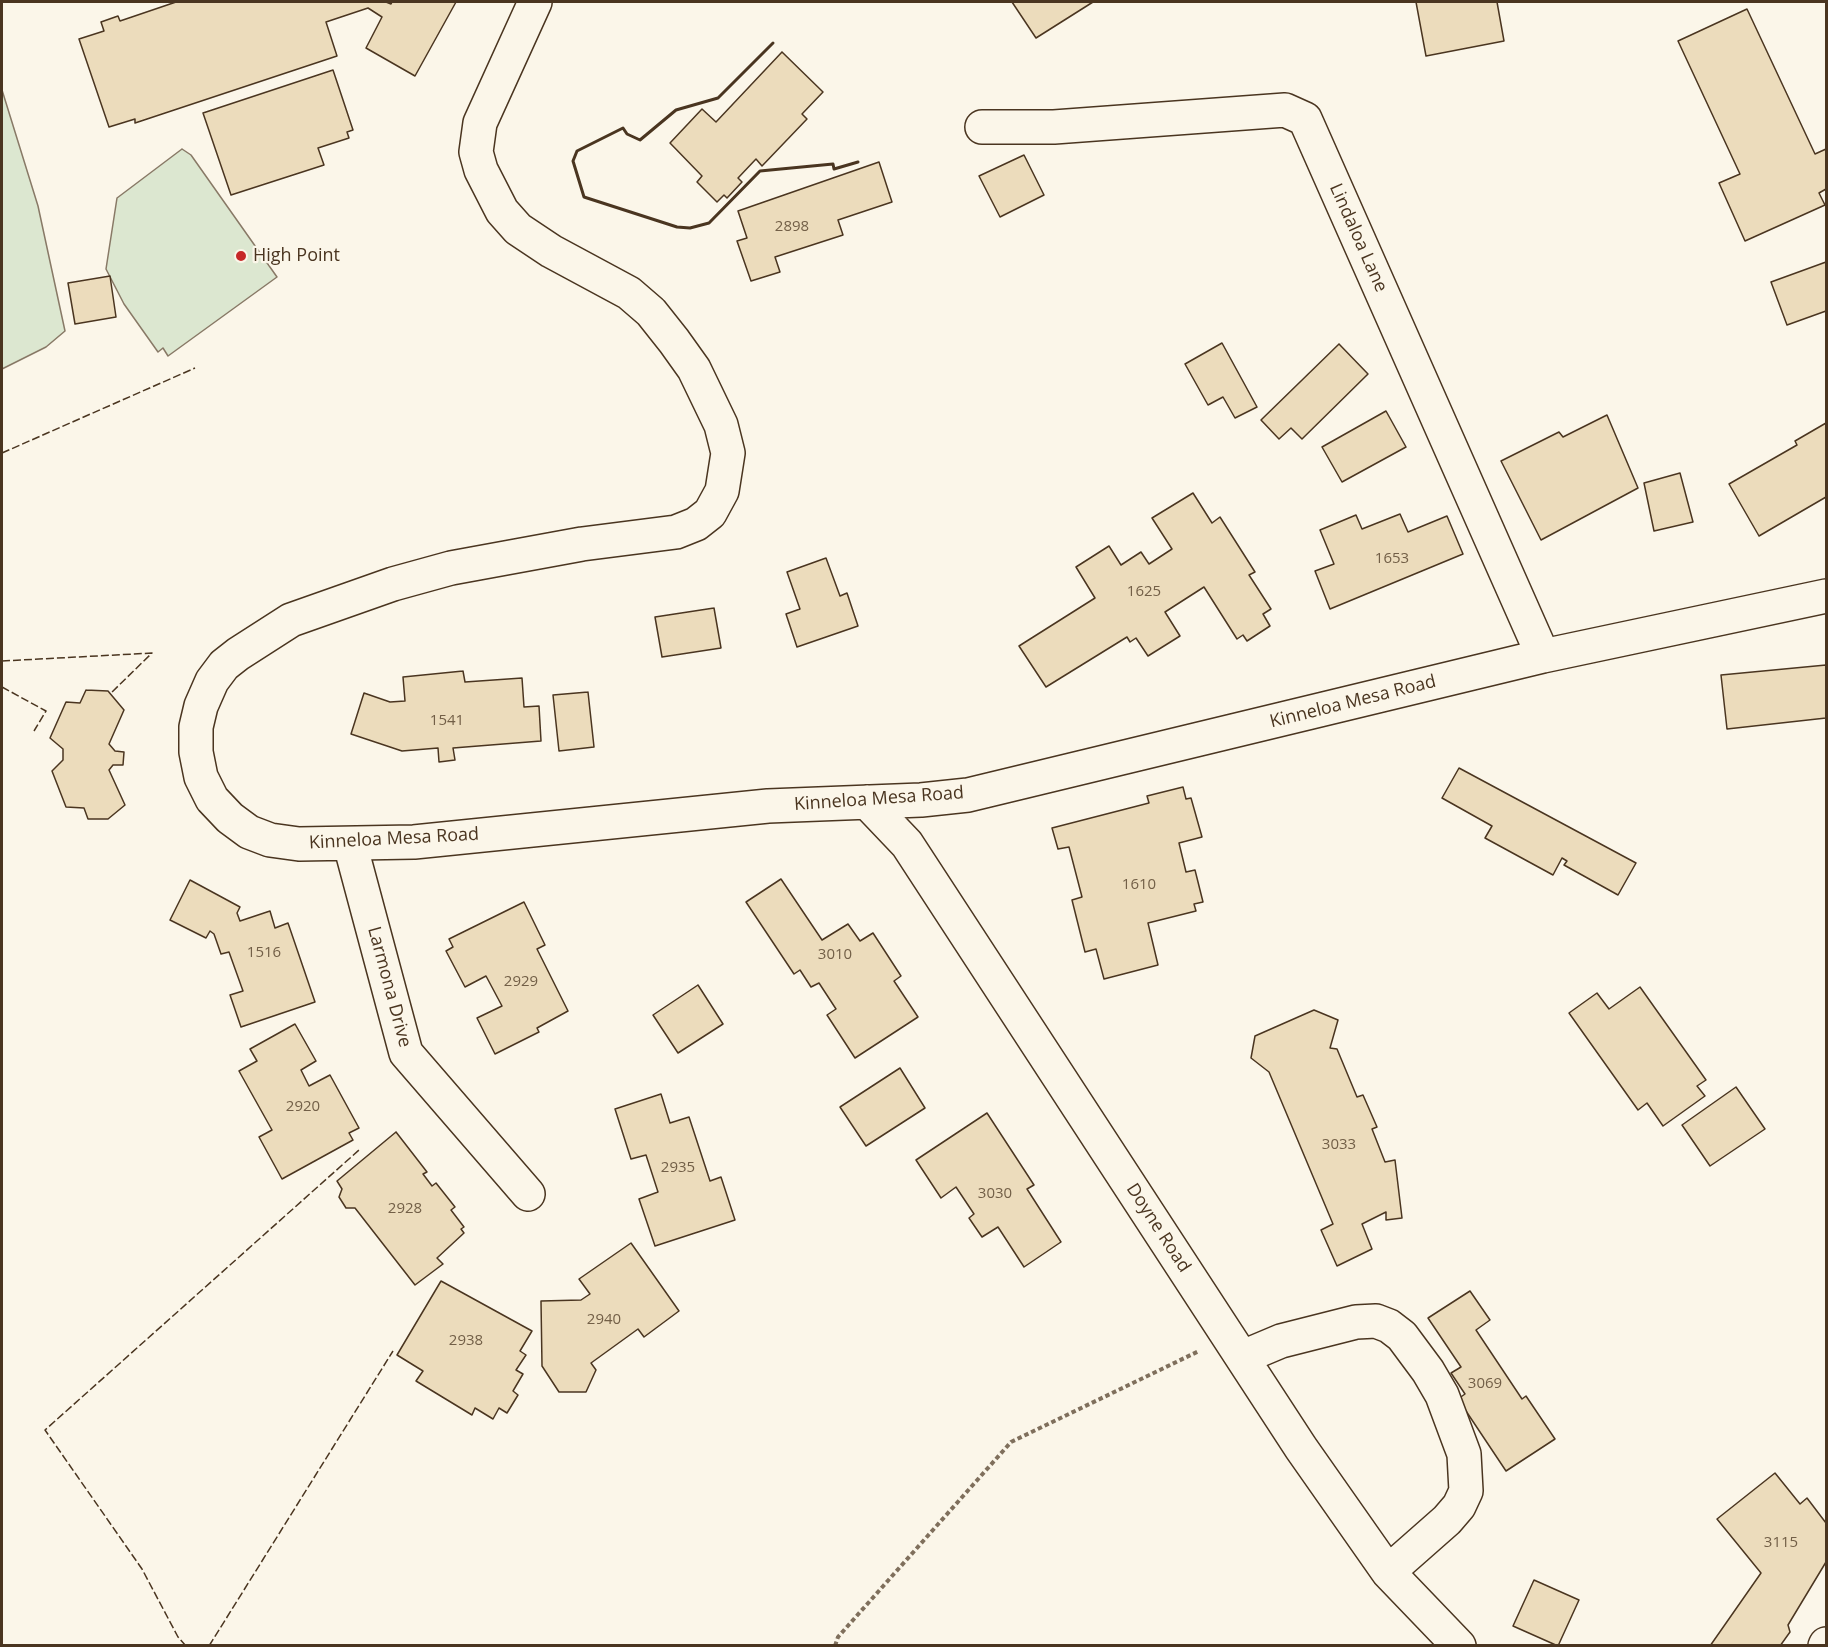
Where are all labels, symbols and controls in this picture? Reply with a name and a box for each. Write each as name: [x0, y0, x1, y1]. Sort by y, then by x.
street label: Lindaloa Lane: [1324, 180, 1392, 296]
house number: 2898: [775, 218, 809, 236]
place label: High Point: [253, 245, 340, 267]
marker: High Point: [234, 249, 248, 263]
house number: 1653: [1375, 550, 1409, 568]
house number: 1625: [1127, 583, 1161, 601]
street label: Kinneloa Mesa Road: [1268, 671, 1438, 733]
house number: 1541: [430, 712, 464, 730]
street label: Kinneloa Mesa Road: [793, 782, 965, 816]
street label: Kinneloa Mesa Road: [308, 824, 480, 854]
house number: 1610: [1122, 876, 1156, 894]
street label: Larmona Drive: [363, 924, 415, 1050]
house number: 1516: [247, 944, 281, 962]
house number: 3010: [818, 946, 852, 964]
house number: 2929: [504, 973, 538, 991]
house number: 2920: [286, 1098, 320, 1116]
house number: 3033: [1322, 1136, 1356, 1154]
house number: 2935: [661, 1159, 695, 1177]
street label: Doyne Road: [1121, 1179, 1195, 1277]
house number: 3030: [978, 1185, 1012, 1203]
house number: 2928: [388, 1200, 422, 1218]
house number: 2940: [587, 1311, 621, 1329]
house number: 2938: [449, 1332, 483, 1350]
house number: 3069: [1468, 1375, 1502, 1393]
house number: 3115: [1764, 1534, 1798, 1552]

